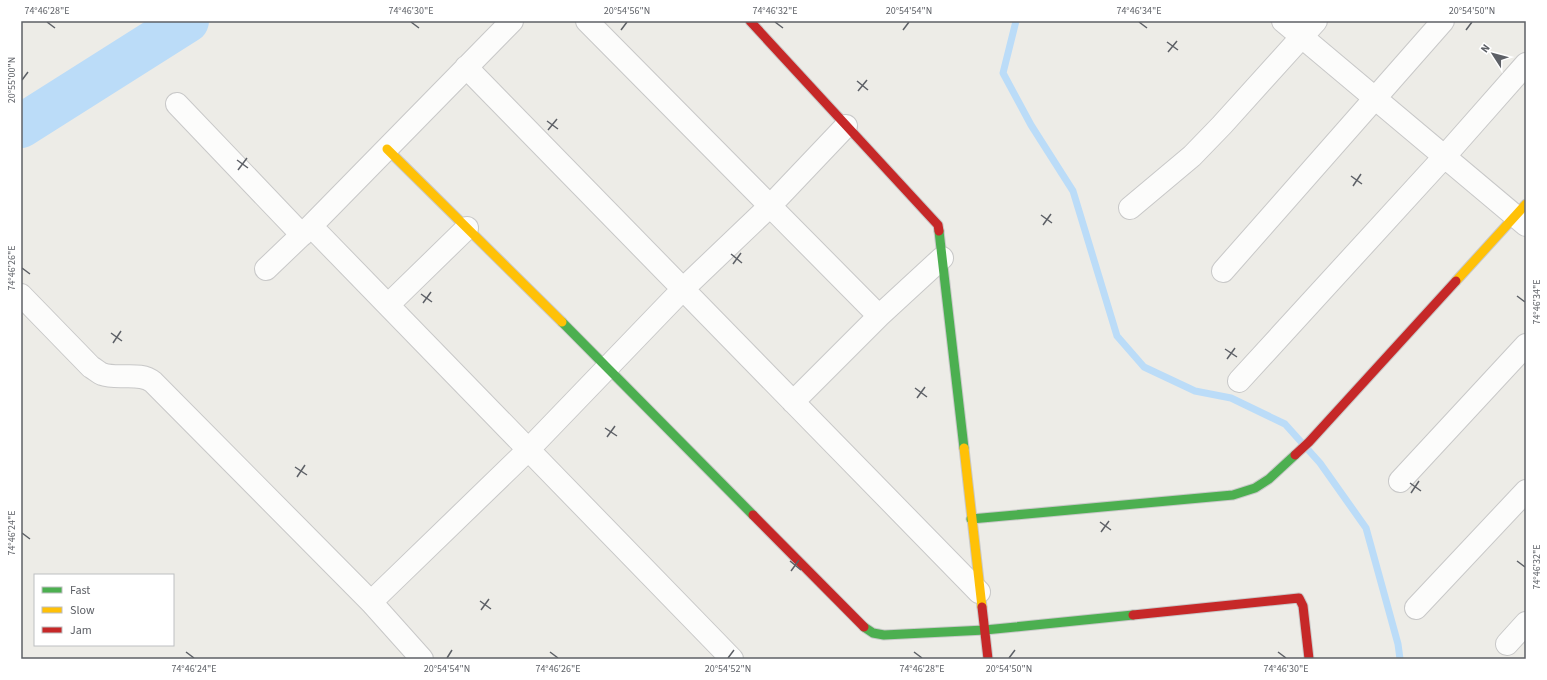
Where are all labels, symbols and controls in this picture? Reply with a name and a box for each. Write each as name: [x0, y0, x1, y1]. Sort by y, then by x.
text: 74°46'28"E: [24, 4, 70, 18]
text: 74°46'30"E: [388, 4, 434, 18]
text: 20°54'56"N: [604, 4, 650, 18]
text: 74°46'32"E: [752, 4, 798, 18]
text: 20°54'54"N: [886, 4, 932, 18]
text: 74°46'34"E: [1116, 4, 1162, 18]
text: 20°54'50"N: [1449, 4, 1495, 18]
north arrow: [1473, 34, 1513, 74]
text: N: [1477, 41, 1494, 56]
text: 20°55'00"N: [5, 57, 19, 103]
text: 74°46'26"E: [5, 245, 19, 291]
text: 74°46'34"E: [1530, 279, 1544, 325]
text: 74°46'24"E: [5, 510, 19, 556]
text: 74°46'32"E: [1530, 544, 1544, 590]
legend: [34, 574, 174, 646]
text: Fast: [70, 582, 90, 599]
text: Slow: [70, 602, 95, 619]
text: Jam: [70, 622, 92, 639]
text: 74°46'24"E: [171, 662, 217, 676]
text: 20°54'54"N: [424, 662, 470, 676]
text: 74°46'26"E: [535, 662, 581, 676]
text: 20°54'52"N: [705, 662, 751, 676]
text: 74°46'28"E: [899, 662, 945, 676]
text: 20°54'50"N: [986, 662, 1032, 676]
text: 74°46'30"E: [1263, 662, 1309, 676]

